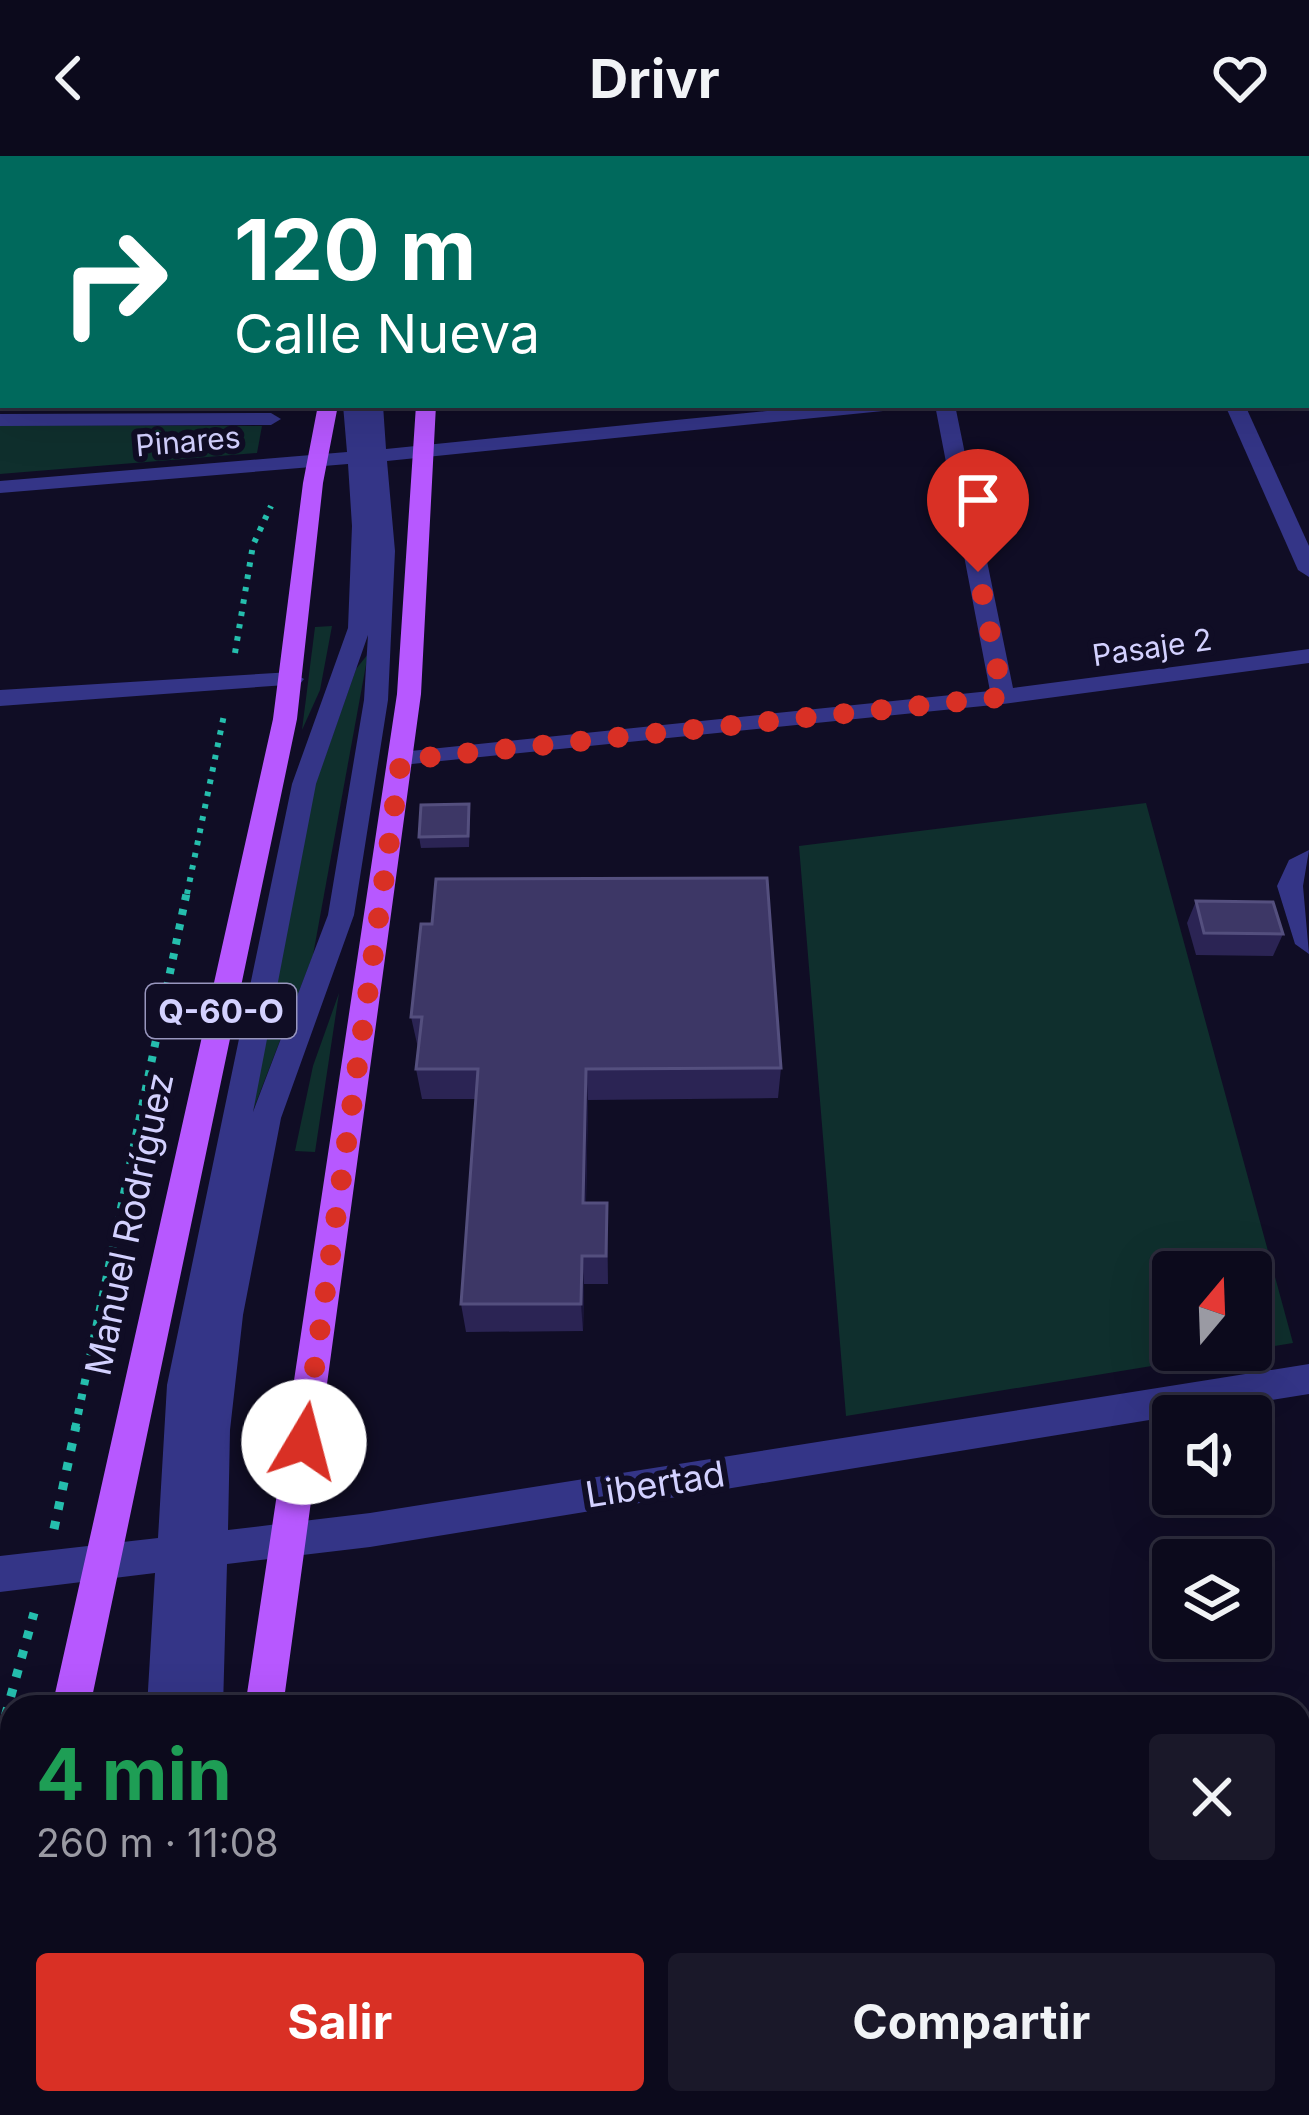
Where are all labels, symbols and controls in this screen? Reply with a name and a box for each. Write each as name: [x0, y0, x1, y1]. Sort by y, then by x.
icon: back: [36, 45, 102, 111]
icon: heart: [1207, 45, 1273, 111]
text: Drivr: [589, 46, 720, 111]
text: 120 m: [234, 199, 476, 300]
icon: right: [36, 204, 192, 360]
text: Calle Nueva: [234, 301, 540, 366]
street label: Pinares: [134, 418, 242, 464]
pin: [927, 449, 1029, 572]
icon: arrive: [945, 467, 1011, 533]
street label: Pasaje 2: [1090, 621, 1214, 673]
road number: Q-60-O: [146, 984, 296, 1038]
street label: Manuel Rodríguez: [75, 1069, 183, 1379]
north arrow: [1152, 1251, 1272, 1371]
map controls: [1152, 1251, 1272, 1659]
position arrow: [241, 1379, 367, 1505]
button: sound: [1152, 1395, 1272, 1515]
street label: Libertad: [582, 1451, 728, 1517]
button: layers: [1152, 1539, 1272, 1659]
text: 4 min: [36, 1730, 232, 1817]
button: close: [1149, 1734, 1275, 1860]
text: 260 m · 11:08: [36, 1819, 279, 1866]
button: Salir: [36, 1953, 644, 2091]
button: Compartir: [668, 1953, 1275, 2091]

